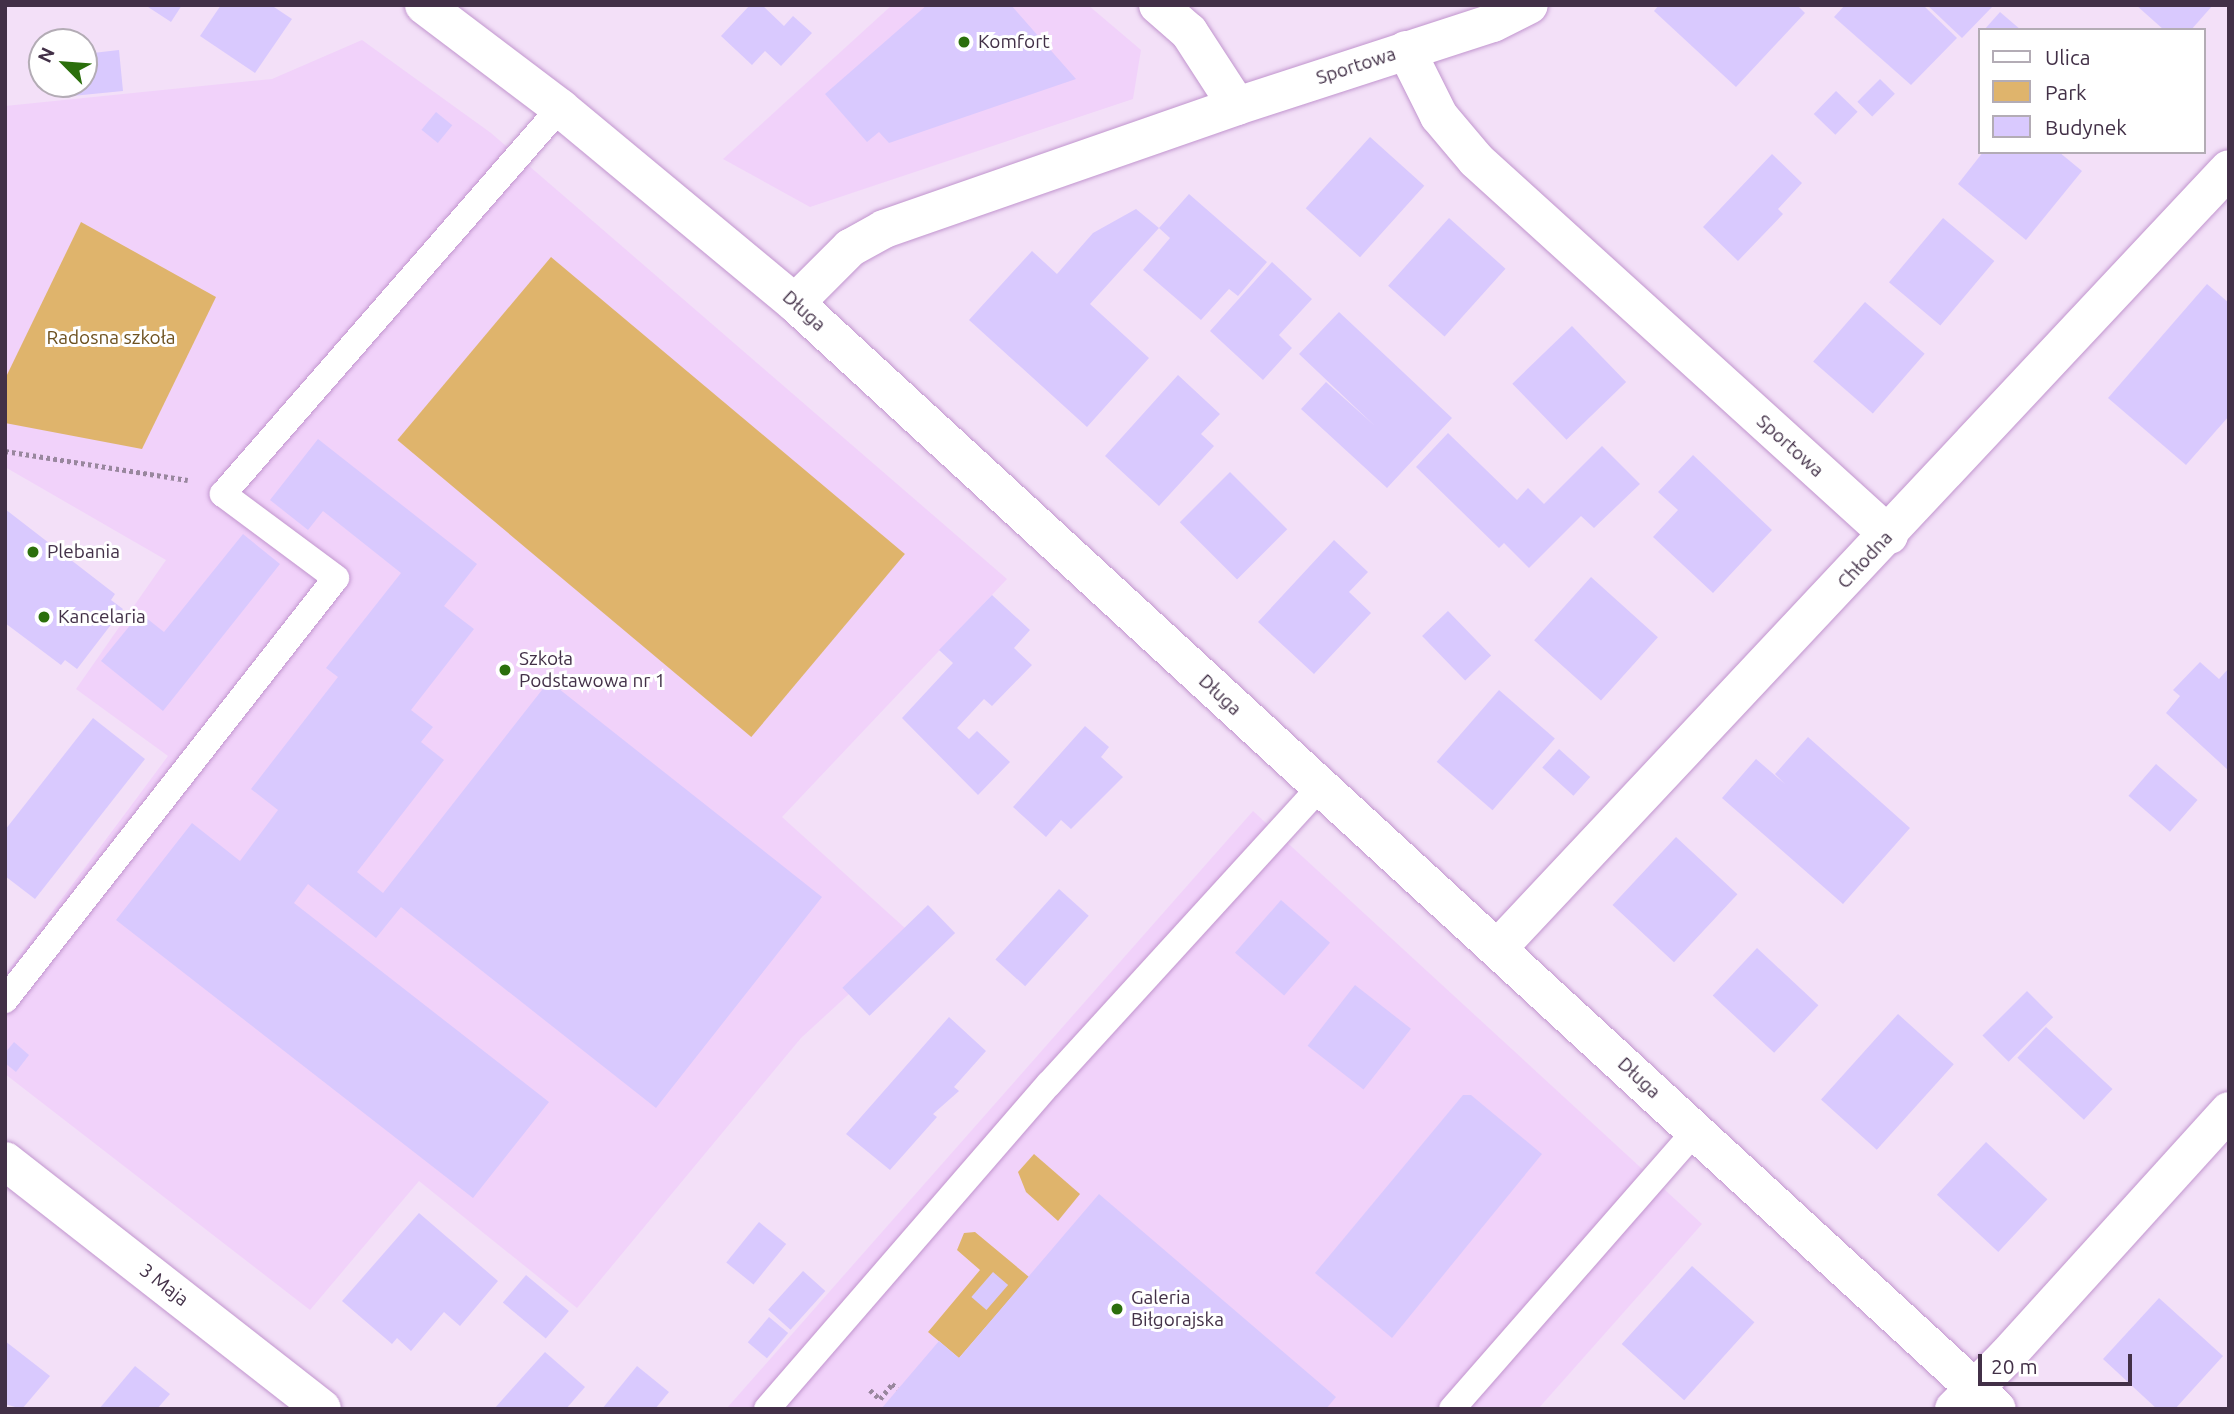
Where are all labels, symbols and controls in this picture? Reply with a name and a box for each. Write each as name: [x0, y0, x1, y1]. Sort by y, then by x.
north arrow: [28, 28, 98, 98]
legend: [1979, 28, 2206, 154]
place label: Komfort: [978, 31, 1050, 53]
marker: Komfort: [956, 34, 972, 50]
street label: Sportowa: [1313, 42, 1399, 90]
text: N: [33, 44, 59, 66]
text: Ulica: [2045, 45, 2090, 69]
text: Park: [2045, 80, 2087, 104]
text: Budynek: [2045, 115, 2127, 139]
street label: Długa: [778, 286, 830, 336]
park label: Radosna szkoła: [46, 327, 176, 349]
street label: Sportowa: [1752, 410, 1828, 482]
street label: Chłodna: [1833, 526, 1897, 594]
place label: Plebania: [47, 541, 120, 563]
marker: Plebania: [25, 544, 41, 560]
place label: Kancelaria: [58, 606, 146, 628]
marker: Kancelaria: [36, 609, 52, 625]
place label: Szkoła Podstawowa nr 1: [519, 648, 666, 692]
marker: Szkoła Podstawowa nr 1: [497, 662, 513, 678]
street label: Długa: [1194, 670, 1246, 720]
street label: Długa: [1613, 1053, 1665, 1103]
street label: 3 Maja: [135, 1259, 193, 1311]
place label: Galeria Biłgorajska: [1131, 1287, 1224, 1331]
marker: Galeria Biłgorajska: [1109, 1301, 1125, 1317]
scale bar: [1982, 1340, 2136, 1384]
text: 20 m: [1991, 1354, 2038, 1378]

